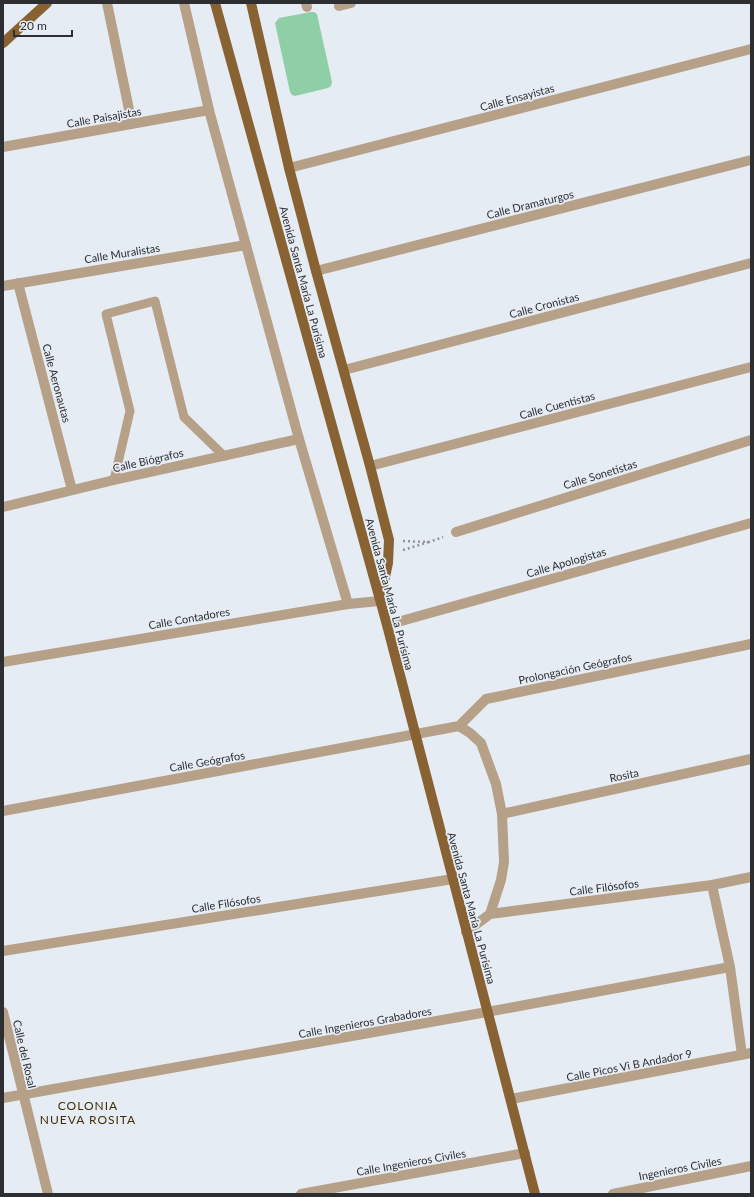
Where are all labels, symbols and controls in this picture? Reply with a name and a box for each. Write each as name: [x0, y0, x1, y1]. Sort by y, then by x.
scale bar: [14, 12, 72, 38]
text: 20 m: [20, 18, 47, 33]
street label: Calle Ensayistas: [478, 81, 556, 113]
street label: Calle Paisajistas: [66, 104, 143, 130]
street label: Calle Dramaturgos: [485, 187, 575, 221]
street label: Avenida Santa María La Purísima: [277, 205, 331, 359]
street label: Calle Muralistas: [83, 241, 161, 265]
street label: Calle Cronistas: [508, 289, 581, 321]
street label: Calle Aeronautas: [40, 342, 74, 424]
street label: Calle Cuentistas: [518, 389, 596, 421]
street label: Calle Biógrafos: [111, 445, 185, 474]
street label: Calle Sonetistas: [562, 457, 639, 491]
street label: Avenida Santa María La Purísima: [363, 517, 417, 671]
street label: Calle Apologistas: [525, 544, 608, 580]
street label: Calle Contadores: [147, 604, 231, 632]
street label: Prolongación Geógrafos: [517, 650, 633, 686]
street label: Calle Geógrafos: [168, 748, 246, 774]
street label: Rosita: [608, 766, 640, 784]
street label: Avenida Santa María La Purísima: [445, 831, 499, 985]
street label: Calle Filósofos: [569, 876, 640, 898]
street label: Calle Filósofos: [190, 891, 262, 915]
street label: Calle Ingenieros Grabadores: [297, 1004, 433, 1040]
street label: Calle del Rosal: [11, 1019, 39, 1089]
street label: Calle Picos Vi B Andador 9: [565, 1046, 693, 1084]
district label: COLONIA NUEVA ROSITA: [40, 1098, 136, 1127]
street label: Calle Ingenieros Civiles: [355, 1146, 467, 1178]
street label: Ingenieros Civiles: [637, 1154, 723, 1182]

